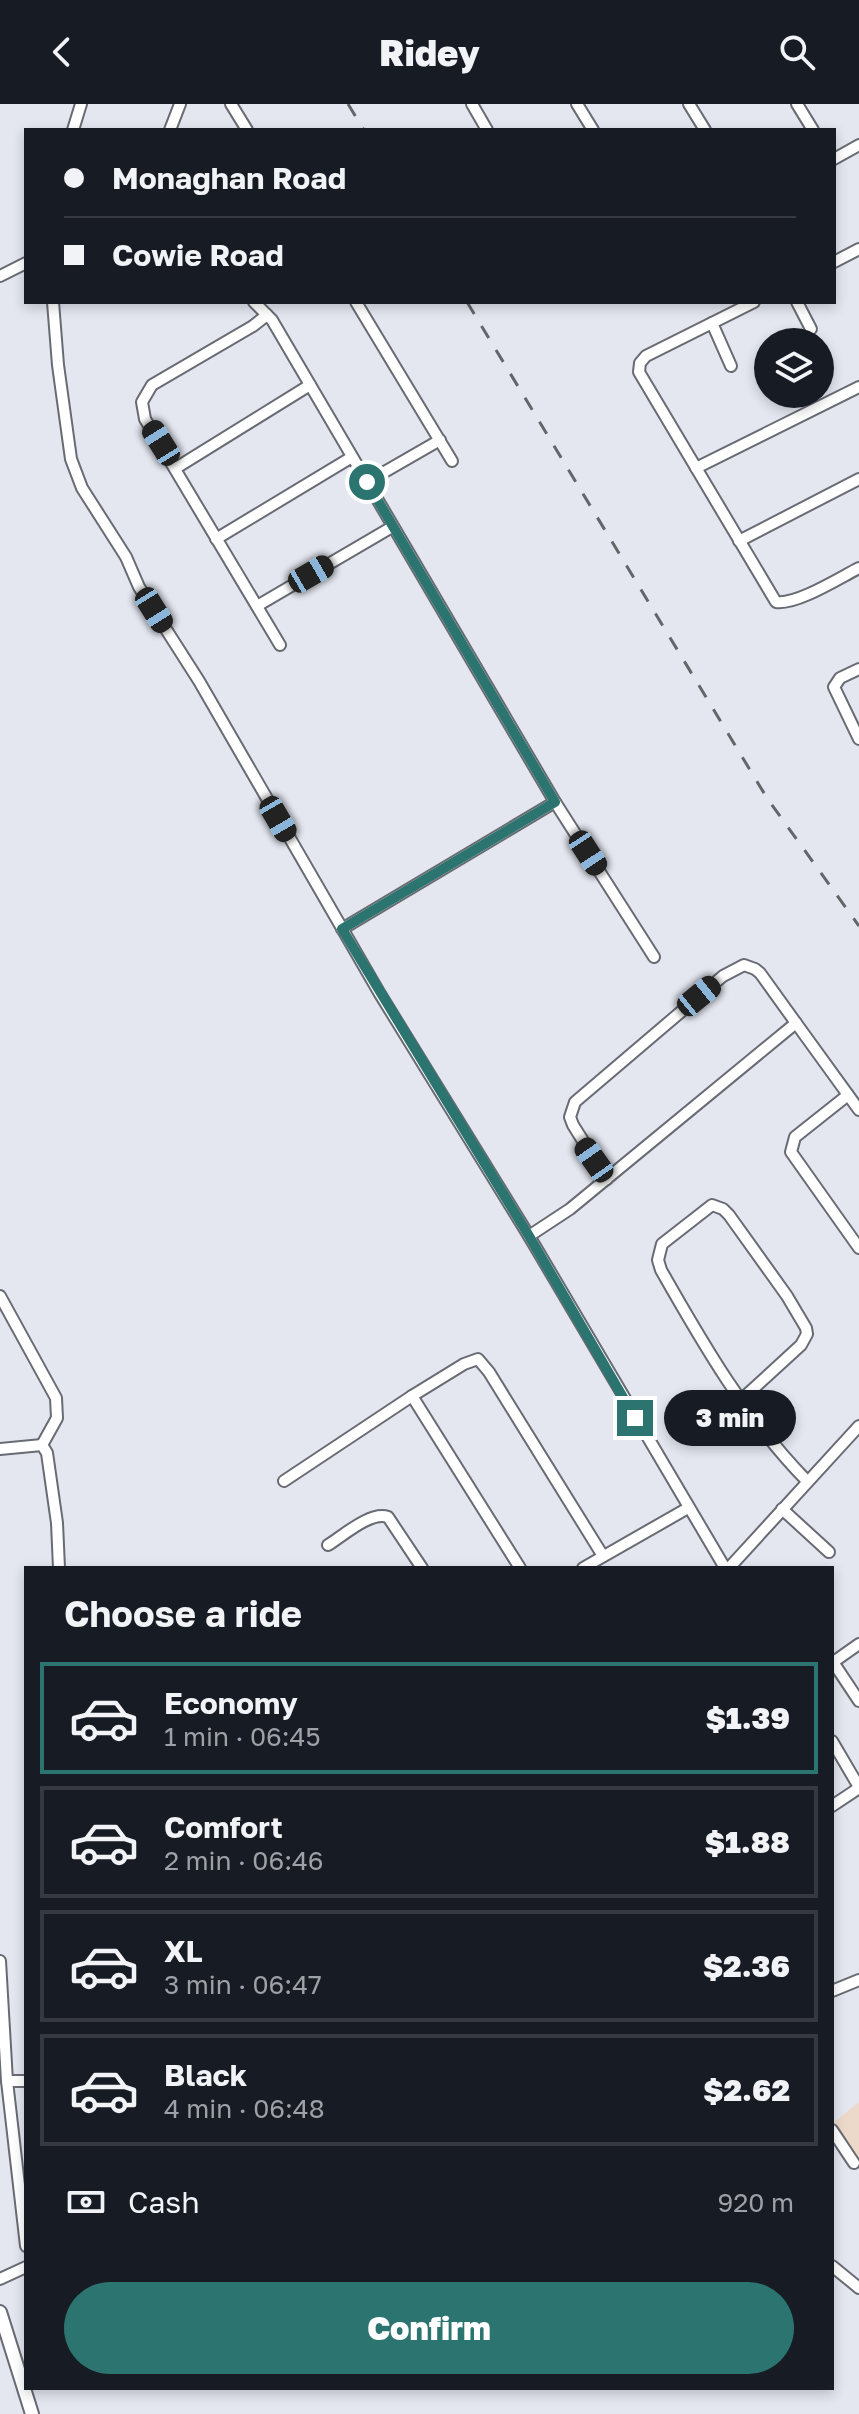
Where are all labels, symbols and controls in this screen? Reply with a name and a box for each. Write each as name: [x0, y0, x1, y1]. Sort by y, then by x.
icon: back: [40, 30, 84, 74]
icon: search: [775, 30, 819, 74]
text: Ridey: [379, 31, 480, 74]
text: Monaghan Road: [112, 160, 346, 196]
text: Cowie Road: [112, 237, 284, 273]
map controls: [754, 328, 834, 408]
button: layers: [754, 328, 834, 408]
car: [138, 416, 184, 470]
route start: [349, 464, 385, 500]
car: [284, 552, 338, 596]
car: [131, 583, 177, 637]
car: [256, 792, 300, 846]
car: [565, 826, 611, 880]
car: [673, 972, 725, 1020]
car: [570, 1133, 618, 1187]
callout: 3 min: [663, 1390, 795, 1446]
route end: [617, 1400, 653, 1436]
text: 3 min: [696, 1402, 764, 1433]
text: Choose a ride: [64, 1592, 302, 1635]
icon: car: [68, 1682, 140, 1754]
text: Economy: [164, 1685, 298, 1721]
text: $1.39: [706, 1700, 790, 1736]
text: 1 min · 06:45: [164, 1721, 320, 1752]
icon: car: [68, 1806, 140, 1878]
text: Comfort: [164, 1809, 283, 1845]
text: $1.88: [705, 1824, 790, 1860]
text: 2 min · 06:46: [164, 1845, 324, 1876]
icon: car: [68, 1930, 140, 2002]
text: XL: [164, 1933, 203, 1969]
text: $2.36: [703, 1948, 790, 1984]
text: 3 min · 06:47: [164, 1969, 322, 2000]
icon: car: [68, 2054, 140, 2126]
text: Black: [164, 2057, 247, 2093]
text: $2.62: [703, 2072, 790, 2108]
text: 4 min · 06:48: [164, 2093, 325, 2124]
icon: cash: [64, 2180, 108, 2224]
text: Cash: [128, 2184, 200, 2220]
text: 920 m: [718, 2187, 794, 2218]
button: Confirm: [64, 2282, 794, 2374]

